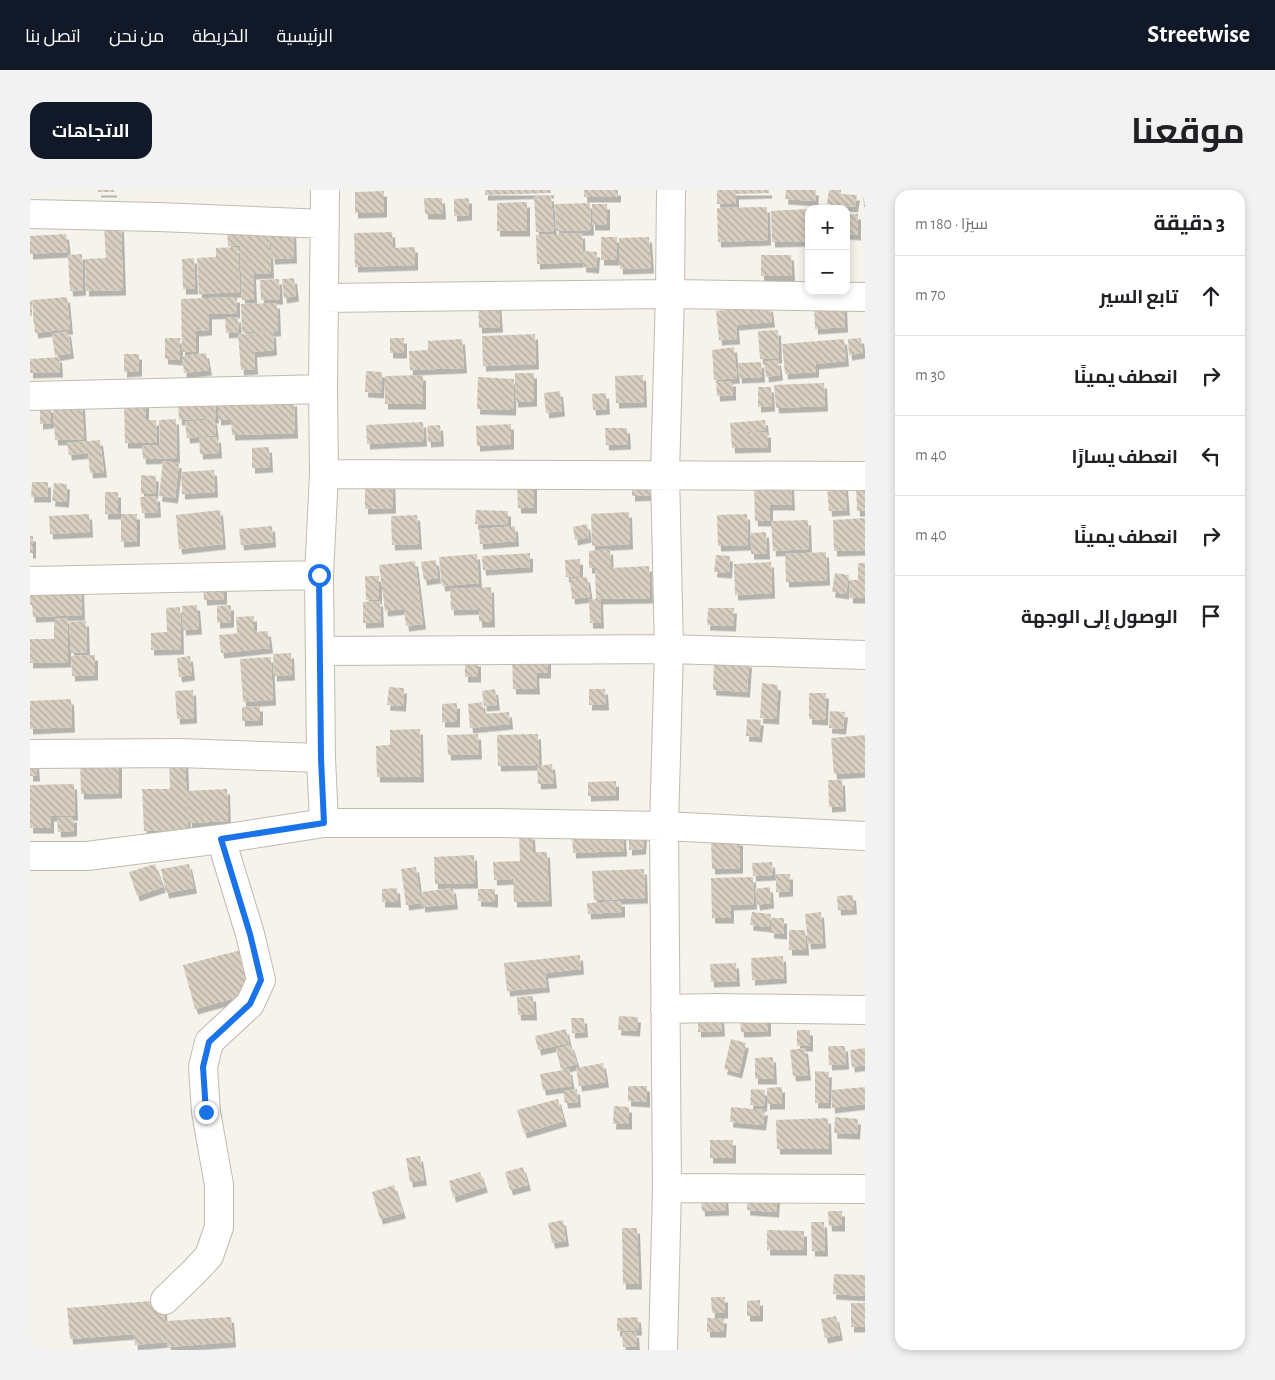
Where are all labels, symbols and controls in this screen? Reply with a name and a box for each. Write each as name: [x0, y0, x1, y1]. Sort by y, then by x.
text: Streetwise: [1147, 23, 1250, 47]
text: اتصل بنا: [25, 28, 81, 46]
text: من نحن: [109, 28, 164, 46]
text: الخريطة: [192, 28, 249, 46]
text: الرئيسية: [277, 28, 333, 46]
button: الاتجاهات: [30, 102, 152, 159]
text: موقعنا: [1131, 115, 1245, 150]
map controls: [805, 205, 850, 295]
button: +: [805, 205, 850, 250]
text: 3 دقيقة: [1153, 213, 1225, 234]
text: سيرًا · 180 m: [915, 216, 988, 232]
button: −: [805, 250, 850, 295]
icon: ahead: [1197, 282, 1225, 310]
text: 70 m: [915, 287, 946, 303]
text: تابع السير: [1100, 288, 1178, 307]
icon: right: [1197, 362, 1225, 390]
text: 30 m: [915, 367, 946, 383]
text: انعطف يمينًا: [1074, 368, 1178, 387]
icon: left: [1197, 442, 1225, 470]
text: 40 m: [915, 447, 947, 463]
text: انعطف يسارًا: [1072, 448, 1178, 467]
icon: right: [1197, 522, 1225, 550]
text: 40 m: [915, 527, 947, 543]
text: انعطف يمينًا: [1074, 528, 1178, 547]
route start: [308, 564, 331, 587]
icon: arrive: [1197, 602, 1225, 630]
text: الوصول إلى الوجهة: [1021, 608, 1178, 627]
route end: [195, 1101, 218, 1124]

